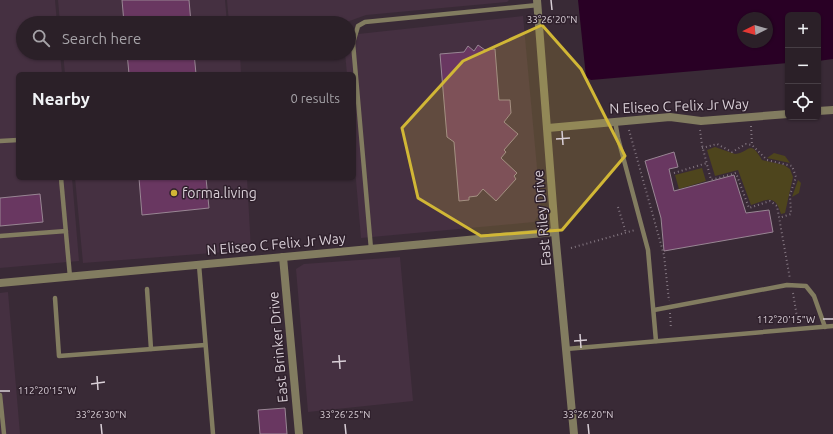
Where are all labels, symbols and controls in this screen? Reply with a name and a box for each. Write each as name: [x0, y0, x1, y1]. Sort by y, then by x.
north arrow: [737, 12, 773, 48]
map controls: [785, 12, 821, 120]
button: +: [785, 12, 821, 48]
text: 33°26'20"N: [527, 14, 577, 25]
search box: [16, 16, 356, 60]
icon: search: [30, 27, 52, 49]
text: Search here: [62, 30, 141, 47]
button: −: [785, 48, 821, 84]
button: locate: [785, 84, 821, 120]
text: Nearby: [32, 89, 90, 108]
text: 0 results: [290, 91, 340, 105]
street label: N Eliseo C Felix Jr Way: [609, 96, 749, 116]
street label: East Riley Drive: [530, 169, 554, 267]
place label: forma.living: [182, 185, 257, 201]
marker: forma.living: [169, 188, 179, 198]
street label: N Eliseo C Felix Jr Way: [206, 230, 346, 258]
street label: East Brinker Drive: [265, 291, 291, 403]
text: 112°20'15"W: [757, 314, 815, 325]
text: 112°20'15"W: [18, 385, 76, 396]
text: 33°26'30"N: [76, 409, 126, 420]
text: 33°26'25"N: [320, 409, 370, 420]
text: 33°26'20"N: [563, 409, 613, 420]

